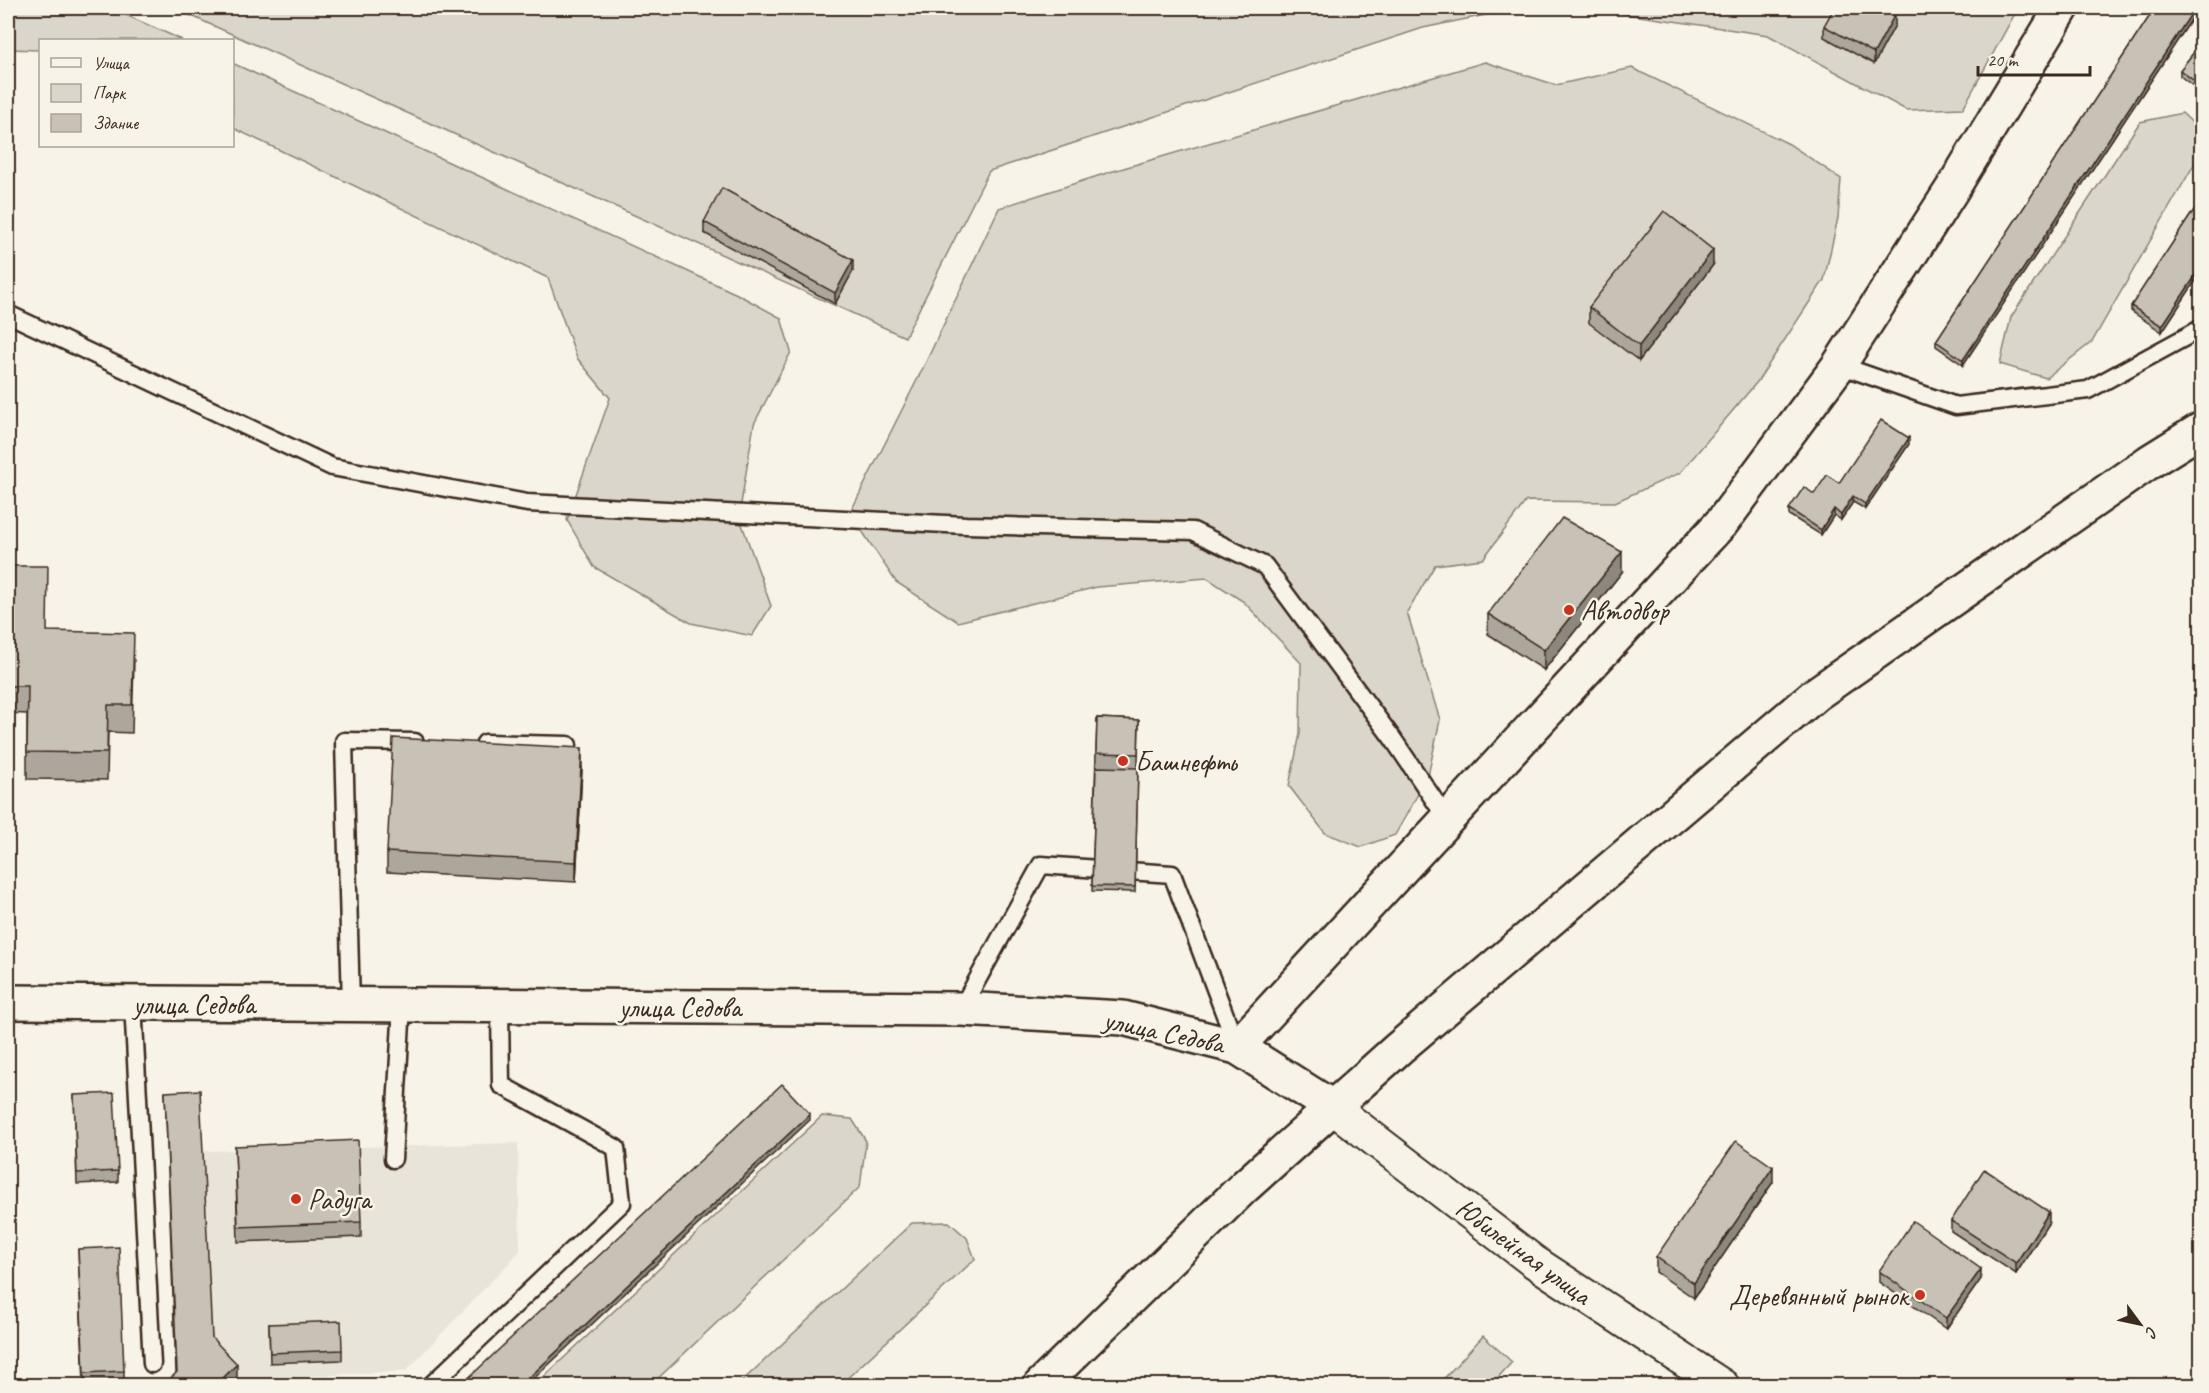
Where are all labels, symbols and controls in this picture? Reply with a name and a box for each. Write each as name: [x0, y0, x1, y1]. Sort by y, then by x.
legend: [39, 39, 234, 147]
scale bar: [1978, 39, 2090, 77]
text: 20 m: [1987, 49, 2020, 71]
text: Улица: [93, 52, 130, 74]
text: Парк: [93, 82, 127, 104]
text: Здание: [93, 112, 139, 134]
place label: Автодвор: [1581, 593, 1670, 628]
marker: Автодвор: [1562, 603, 1576, 617]
place label: Башнефть: [1135, 744, 1239, 779]
marker: Башнефть: [1116, 754, 1130, 768]
street label: улица Седова: [131, 987, 258, 1022]
street label: улица Седова: [617, 990, 744, 1025]
street label: улица Седова: [1099, 1001, 1230, 1062]
place label: Радуга: [308, 1182, 373, 1217]
street label: Юбилейная улица: [1449, 1191, 1600, 1313]
marker: Радуга: [289, 1192, 303, 1206]
place label: Деревянный рынок: [1729, 1278, 1911, 1313]
marker: Деревянный рынок: [1913, 1288, 1927, 1302]
north arrow: [2110, 1294, 2170, 1354]
text: С: [2140, 1323, 2162, 1342]

